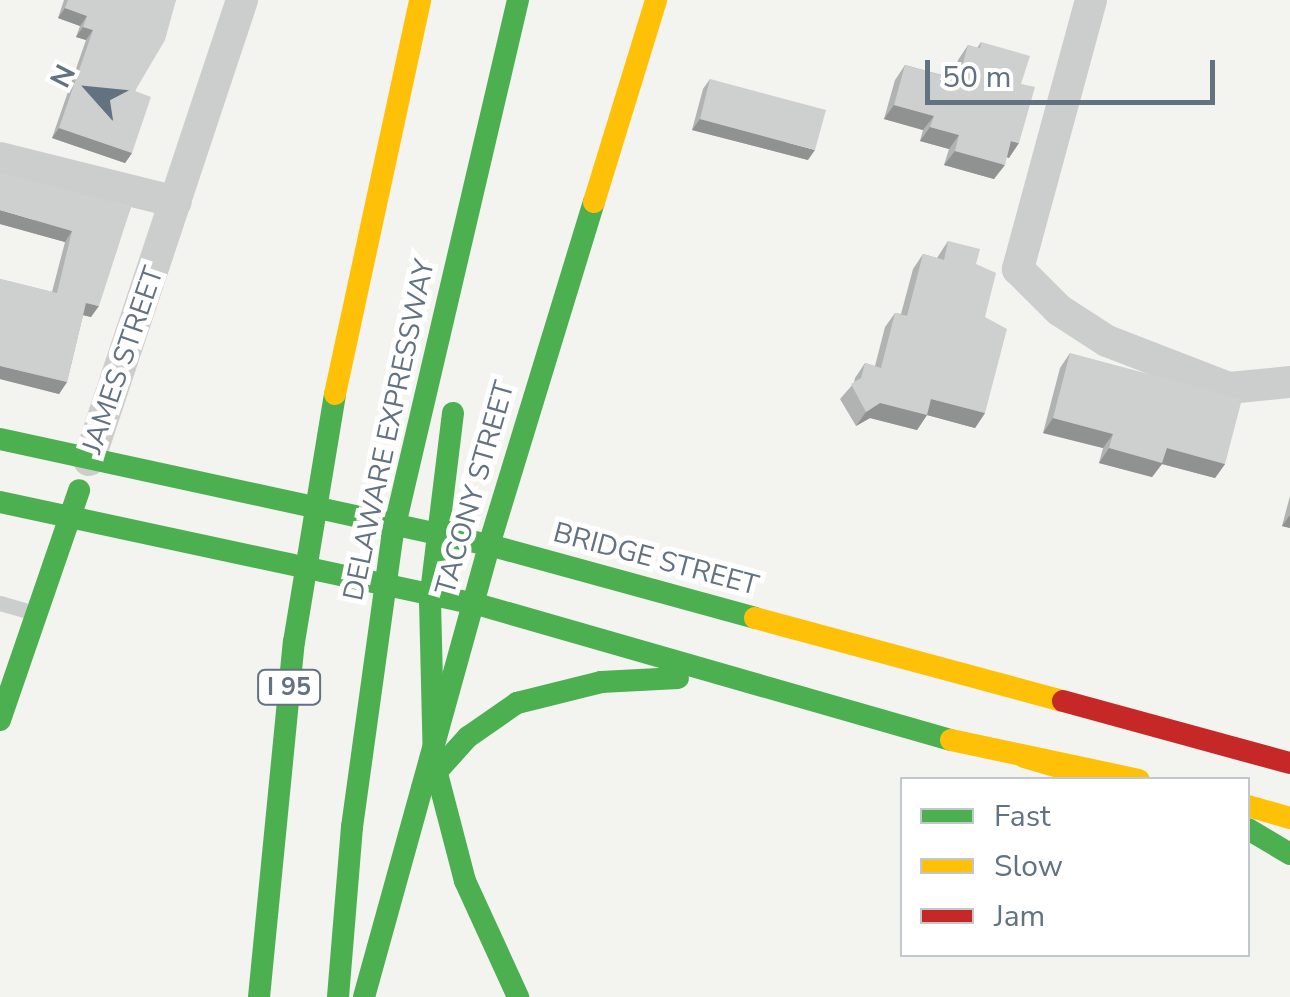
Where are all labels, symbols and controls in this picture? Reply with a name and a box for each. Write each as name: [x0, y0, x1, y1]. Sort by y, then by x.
north arrow: [40, 40, 140, 140]
scale bar: [930, 40, 1220, 102]
text: 50 m: [942, 57, 1011, 98]
text: N: [42, 58, 85, 94]
street label: DELAWARE EXPRESSWAY: [336, 256, 442, 604]
street label: JAMES STREET: [75, 262, 171, 458]
street label: TACONY STREET: [428, 377, 522, 599]
street label: BRIDGE STREET: [550, 515, 762, 603]
road number: I 95: [256, 667, 322, 707]
legend: [900, 777, 1250, 957]
text: Fast: [994, 796, 1051, 837]
text: Slow: [994, 846, 1063, 887]
text: Jam: [994, 896, 1045, 937]

